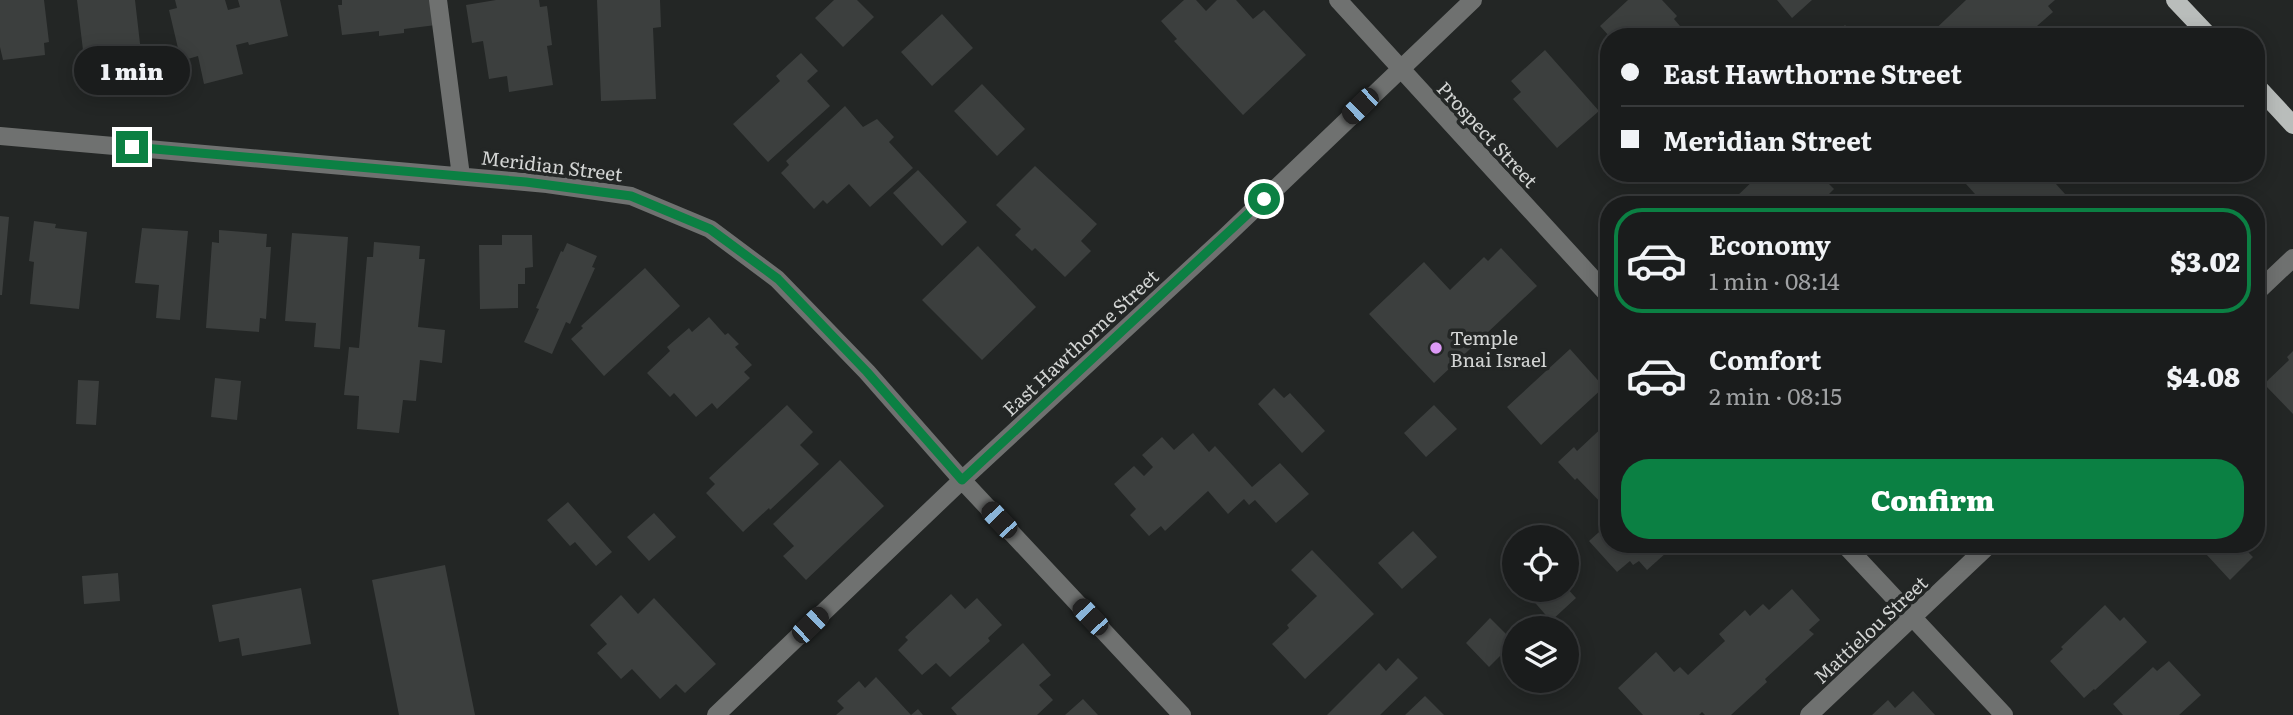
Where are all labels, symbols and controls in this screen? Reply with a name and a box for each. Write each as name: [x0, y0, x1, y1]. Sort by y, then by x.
callout: 1 min: [74, 46, 190, 94]
text: 1 min: [101, 53, 163, 87]
text: East Hawthorne Street: [1663, 53, 1962, 92]
street label: Prospect Street: [1431, 75, 1545, 194]
car: [1338, 84, 1383, 128]
text: Meridian Street: [1663, 120, 1872, 159]
route end: [116, 131, 148, 163]
street label: Meridian Street: [480, 142, 625, 188]
route start: [1248, 183, 1280, 215]
text: Economy: [1709, 224, 1831, 263]
icon: car: [1625, 229, 1688, 292]
text: $3.02: [2170, 241, 2240, 280]
street label: East Hawthorne Street: [996, 262, 1165, 422]
text: 1 min · 08:14: [1709, 263, 1840, 297]
place label: Temple Bnai Israel: [1450, 323, 1547, 373]
text: Comfort: [1709, 339, 1821, 378]
marker: Temple Bnai Israel: [1428, 340, 1444, 356]
icon: car: [1625, 344, 1688, 407]
text: $4.08: [2167, 356, 2240, 395]
text: 2 min · 08:15: [1709, 378, 1842, 412]
button: Confirm: [1621, 459, 2244, 539]
car: [977, 497, 1022, 543]
map controls: [1502, 525, 1579, 693]
button: locate: [1502, 525, 1579, 602]
street label: Mattielou Street: [1807, 568, 1934, 689]
car: [1068, 594, 1113, 640]
car: [788, 603, 833, 647]
button: layers: [1502, 616, 1579, 693]

